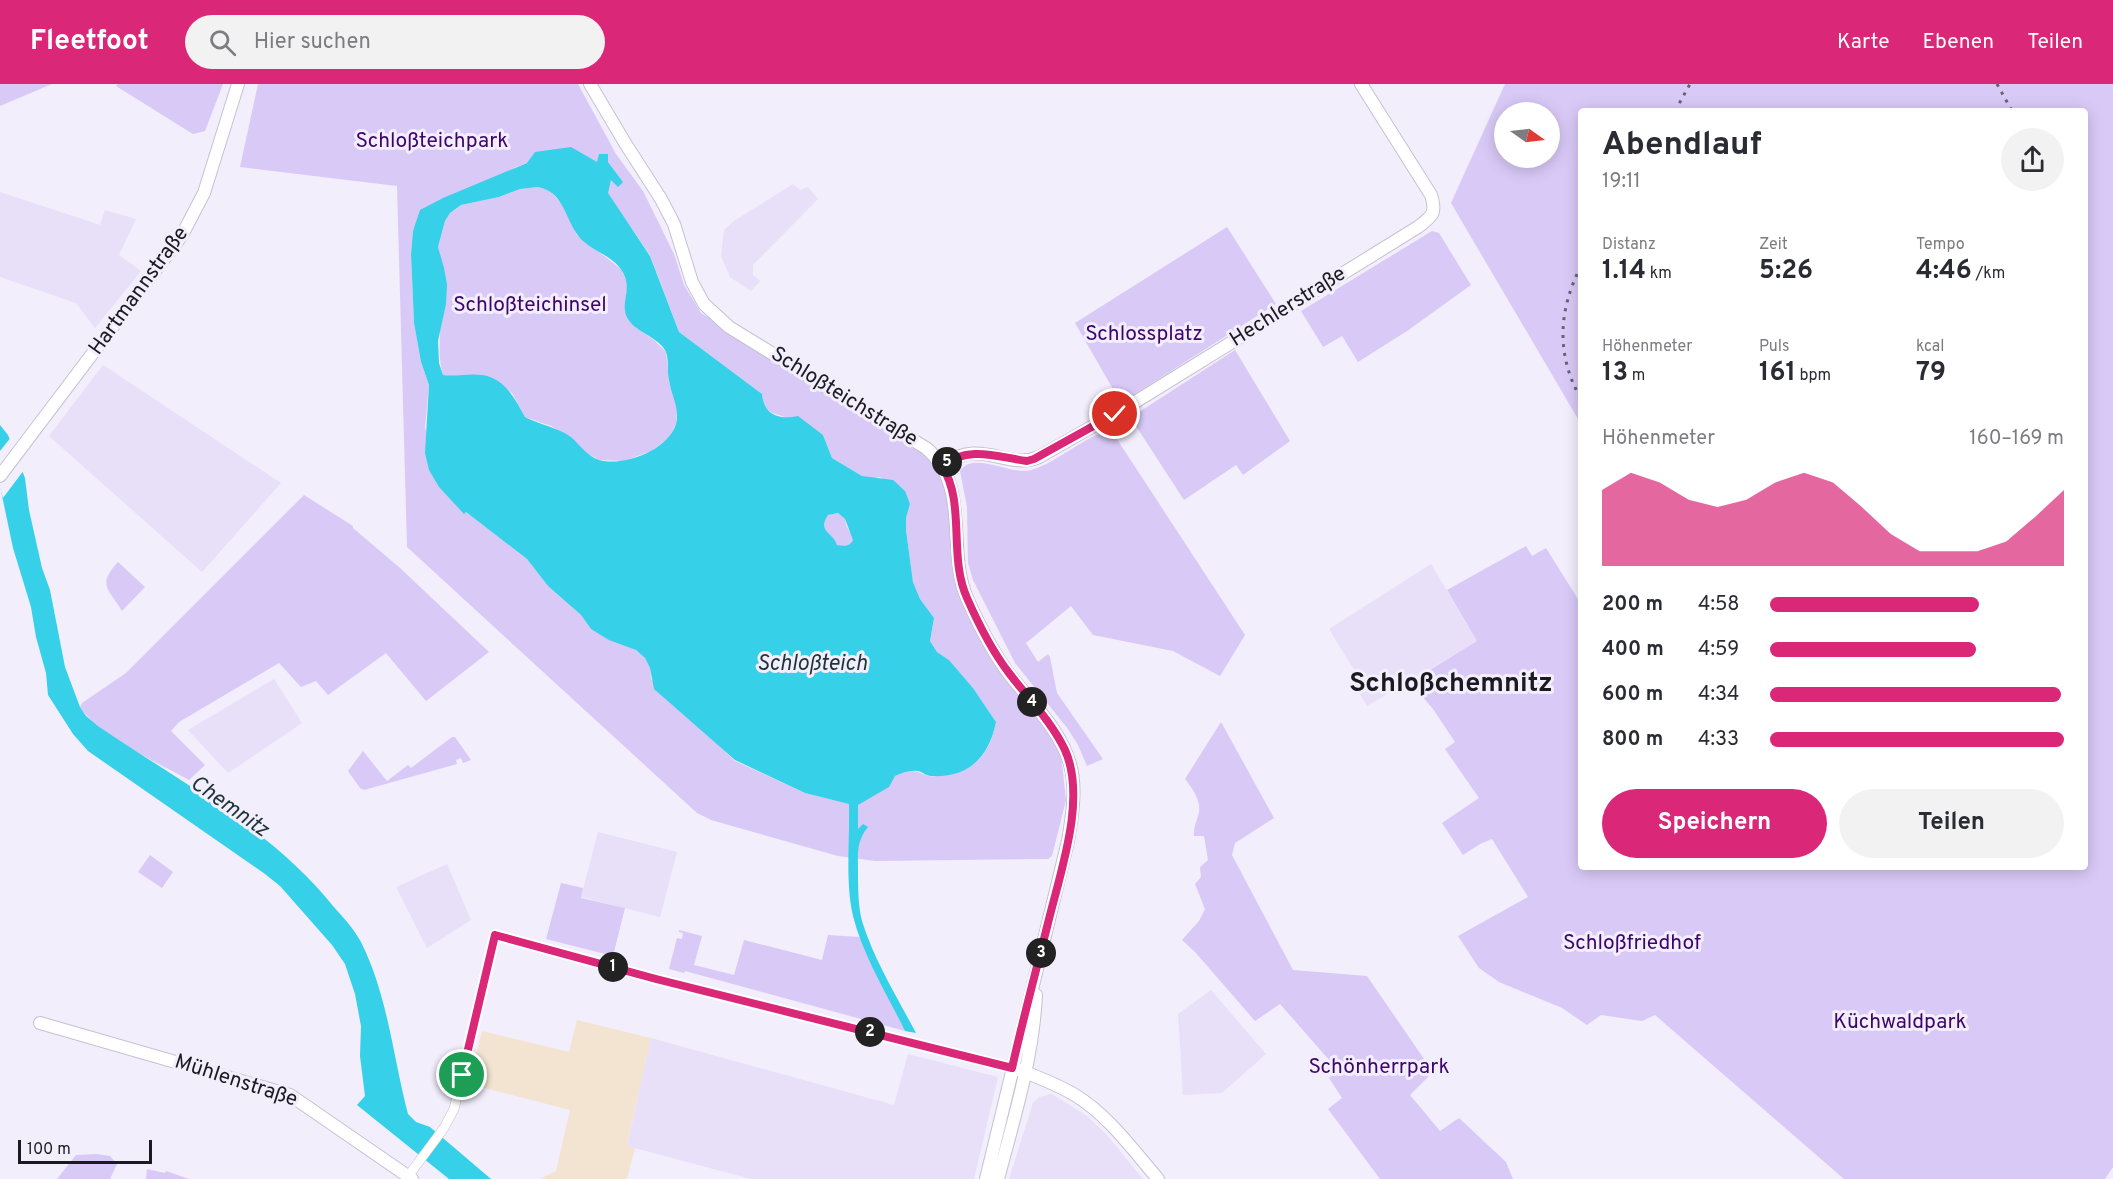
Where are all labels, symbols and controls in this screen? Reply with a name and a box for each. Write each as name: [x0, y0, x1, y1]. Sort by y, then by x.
search box: [185, 15, 605, 69]
text: Fleetfoot: [30, 24, 149, 60]
icon: search: [206, 26, 239, 59]
text: Hier suchen: [254, 29, 371, 56]
text: Karte: [1837, 29, 1889, 56]
text: Ebenen: [1922, 29, 1994, 56]
text: Teilen: [2027, 29, 2083, 56]
north arrow: [1494, 102, 1560, 168]
map controls: [1494, 102, 1560, 168]
text: Abendlauf: [1602, 125, 1762, 167]
park label: Schloßteichpark: [356, 128, 508, 155]
button: share: [2001, 128, 2064, 191]
text: 19:11: [1602, 169, 1641, 195]
street label: Hartmannstraße: [83, 221, 195, 361]
text: Distanz: [1602, 235, 1656, 255]
text: Zeit: [1759, 235, 1788, 255]
text: Tempo: [1916, 235, 1965, 255]
text: 1.14: [1602, 255, 1646, 288]
text: 5:26: [1759, 255, 1813, 288]
text: 4:46: [1916, 255, 1972, 288]
street label: Hechlerstraße: [1225, 261, 1351, 353]
text: km: [1646, 264, 1672, 284]
text: /km: [1972, 264, 2005, 284]
park label: Schloßteichinsel: [453, 292, 607, 319]
park label: Schlossplatz: [1085, 321, 1203, 348]
text: Höhenmeter: [1602, 337, 1692, 357]
text: Puls: [1759, 337, 1790, 357]
text: kcal: [1916, 337, 1944, 357]
street label: Schloßteichstraße: [765, 341, 923, 453]
text: 13: [1602, 357, 1628, 390]
text: 161: [1759, 357, 1796, 390]
text: 79: [1916, 357, 1946, 390]
text: m: [1628, 366, 1645, 386]
text: bpm: [1796, 366, 1831, 386]
pin: [1089, 388, 1140, 439]
icon: check: [1098, 397, 1131, 430]
text: Höhenmeter: [1602, 426, 1715, 452]
text: 160–169 m: [1969, 426, 2064, 452]
pin: 5: [932, 447, 962, 477]
text: 5: [942, 452, 952, 472]
text: 200 m: [1602, 592, 1663, 618]
text: 4:58: [1698, 592, 1740, 618]
text: 400 m: [1602, 637, 1664, 663]
text: 4:59: [1698, 637, 1739, 663]
water label: Schloßteich: [757, 651, 867, 678]
district label: Schloßchemnitz: [1349, 667, 1553, 701]
text: 600 m: [1602, 682, 1663, 708]
text: 4:34: [1698, 682, 1739, 708]
pin: 4: [1017, 687, 1047, 717]
text: 4: [1027, 692, 1037, 712]
text: 800 m: [1602, 727, 1663, 753]
text: 4:33: [1698, 727, 1739, 753]
water label: Chemnitz: [184, 770, 275, 845]
button: Speichern: [1602, 789, 1827, 858]
button: Teilen: [1839, 789, 2064, 858]
park label: Schloßfriedhof: [1563, 930, 1701, 957]
pin: 3: [1026, 938, 1056, 968]
text: 3: [1036, 943, 1046, 963]
pin: 1: [598, 952, 628, 982]
text: 1: [610, 957, 616, 977]
park label: Küchwaldpark: [1833, 1009, 1967, 1036]
pin: 2: [855, 1017, 885, 1047]
text: 2: [865, 1022, 875, 1042]
street label: Mühlenstraße: [171, 1048, 301, 1114]
pin: [436, 1049, 487, 1100]
park label: Schönherrpark: [1308, 1054, 1450, 1081]
icon: arrive: [445, 1058, 478, 1091]
scale bar: [18, 1137, 152, 1164]
text: 100 m: [27, 1140, 71, 1160]

